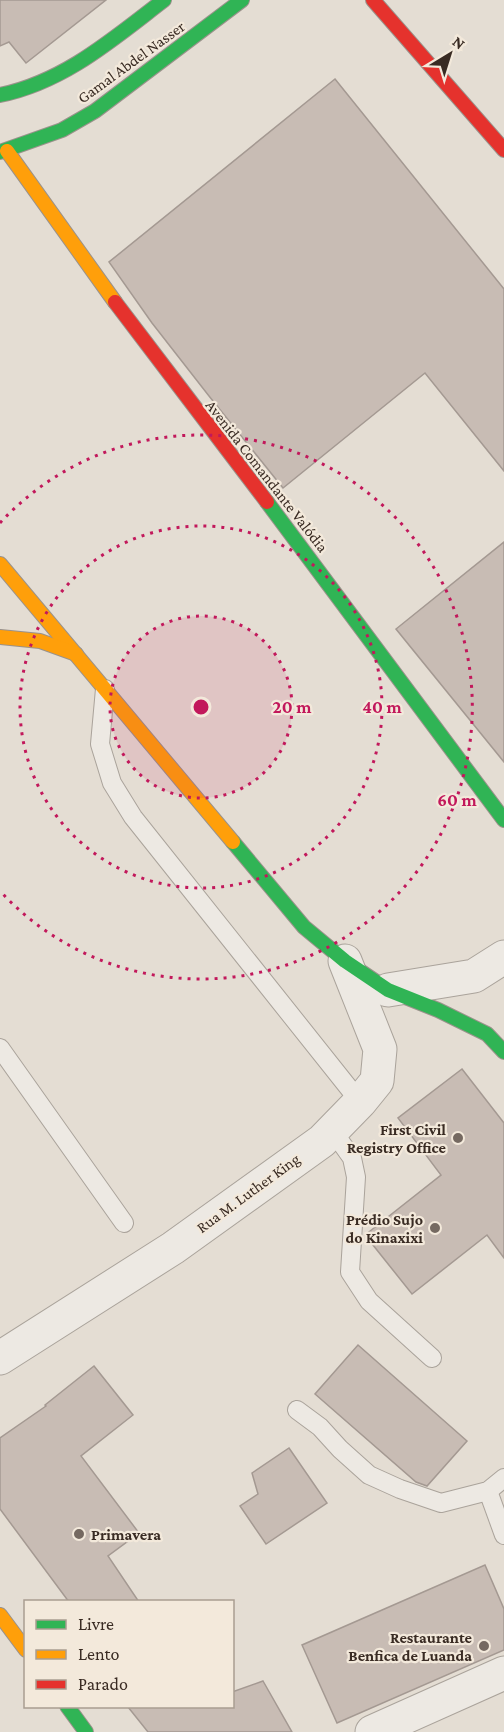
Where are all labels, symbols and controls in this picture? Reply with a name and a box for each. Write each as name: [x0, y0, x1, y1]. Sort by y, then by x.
street label: Gamal Abdel Nasser: [74, 17, 188, 106]
north arrow: [420, 24, 480, 84]
text: N: [449, 33, 469, 53]
street label: Avenida Comandante Valódia: [202, 397, 332, 556]
centre of rings: [191, 697, 211, 717]
text: 20 m: [273, 697, 312, 717]
text: 40 m: [362, 697, 402, 717]
text: 60 m: [437, 790, 477, 810]
place label: First Civil Registry Office: [347, 1121, 447, 1156]
marker: First Civil Registry Office: [451, 1131, 465, 1145]
street label: Rua M. Luther King: [193, 1150, 304, 1237]
place label: Prédio Sujo do Kinaxixi: [346, 1211, 423, 1246]
marker: Prédio Sujo do Kinaxixi: [428, 1221, 442, 1235]
place label: Primavera: [91, 1526, 161, 1543]
marker: Primavera: [72, 1527, 86, 1541]
legend: [24, 1600, 234, 1708]
text: Livre: [78, 1614, 114, 1634]
place label: Restaurante Benfica de Luanda: [348, 1629, 473, 1664]
marker: Restaurante Benfica de Luanda: [477, 1639, 491, 1653]
text: Lento: [78, 1644, 119, 1664]
text: Parado: [78, 1674, 128, 1694]

